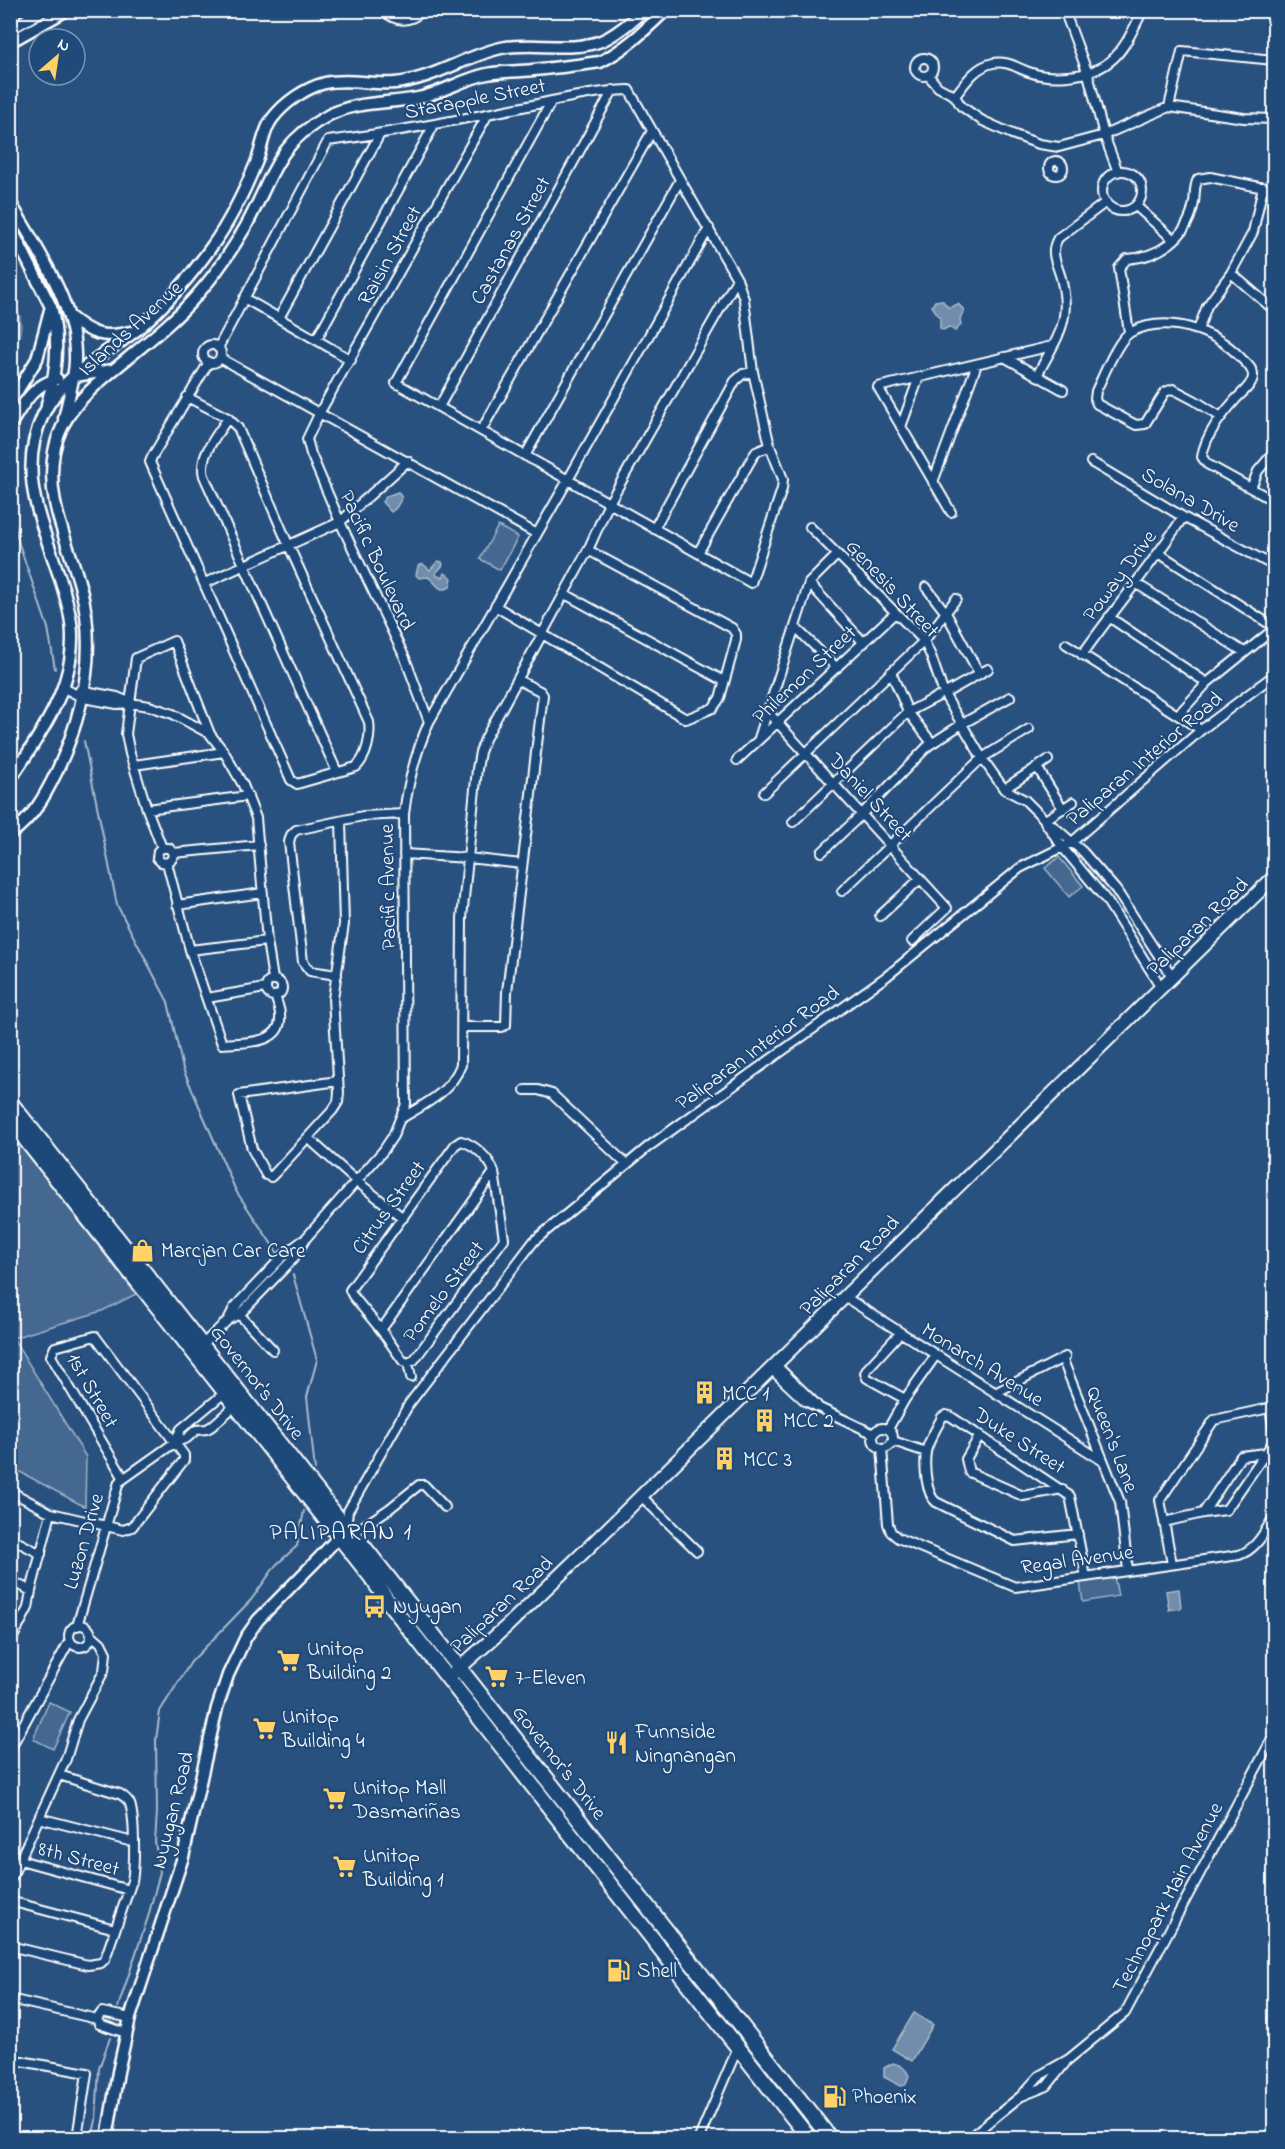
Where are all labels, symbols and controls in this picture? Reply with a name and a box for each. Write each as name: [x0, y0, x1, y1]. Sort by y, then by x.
north arrow: [27, 27, 87, 87]
text: N: [53, 33, 74, 59]
street label: Starapple Street: [402, 72, 548, 128]
street label: Castanas Street: [464, 171, 559, 311]
street label: Raisin Street: [351, 201, 430, 311]
street label: Islands Avenue: [72, 274, 191, 385]
street label: Solana Drive: [1135, 460, 1245, 541]
street label: Pacific Boulevard: [331, 486, 422, 636]
street label: Poway Drive: [1076, 524, 1167, 629]
street label: Genesis Street: [838, 533, 945, 646]
street label: Philemon Street: [746, 619, 864, 732]
street label: Paliparan Interior Road: [1061, 685, 1230, 834]
street label: Daniel Street: [820, 746, 919, 850]
street label: Pacific Avenue: [373, 823, 405, 950]
street label: Paliparan Road: [1141, 871, 1256, 984]
street label: Paliparan Interior Road: [670, 979, 846, 1118]
street label: Citrus Street: [345, 1155, 434, 1261]
street label: Paliparan Road: [793, 1209, 908, 1323]
street label: Pomelo Street: [396, 1235, 493, 1349]
shop icon: Marcjan Car Care: [130, 1237, 156, 1263]
place label: Marcjan Car Care: [161, 1237, 306, 1267]
street label: Monarch Avenue: [915, 1316, 1049, 1416]
street label: Governor's Drive: [202, 1319, 311, 1447]
street label: 1st Street: [58, 1348, 125, 1434]
building icon: MCC 1: [691, 1380, 717, 1406]
place label: MCC 1: [722, 1380, 769, 1410]
street label: Queen's Lane: [1077, 1382, 1145, 1498]
street label: Duke Street: [966, 1400, 1071, 1483]
building icon: MCC 2: [752, 1407, 778, 1433]
place label: MCC 2: [783, 1407, 834, 1437]
building icon: MCC 3: [712, 1446, 738, 1472]
place label: MCC 3: [743, 1446, 792, 1476]
street label: Luzon Drive: [57, 1489, 113, 1593]
district label: PALIPARAN 1: [269, 1516, 413, 1551]
street label: Regal Avenue: [1019, 1538, 1136, 1586]
street label: Paliparan Road: [444, 1550, 561, 1661]
bus stop icon: Nyugan: [362, 1593, 388, 1619]
place label: Nyugan: [393, 1593, 462, 1625]
place label: Unitop Building 2: [306, 1635, 391, 1691]
supermarket icon: Unitop Building 2: [276, 1647, 302, 1673]
supermarket icon: 7-Eleven: [484, 1664, 510, 1690]
place label: 7-Eleven: [515, 1664, 586, 1694]
street label: Governor's Drive: [504, 1699, 613, 1827]
place label: Unitop Building 4: [281, 1703, 365, 1759]
supermarket icon: Unitop Building 4: [251, 1715, 277, 1741]
place label: Funnside Ningnangan: [634, 1718, 736, 1774]
restaurant icon: Funnside Ningnangan: [604, 1730, 630, 1756]
street label: Nyugan Road: [145, 1749, 205, 1873]
place label: Unitop Mall Dasmariñas: [352, 1774, 461, 1828]
supermarket icon: Unitop Mall Dasmariñas: [322, 1786, 348, 1812]
street label: Technopark Main Avenue: [1106, 1797, 1232, 1999]
street label: 8th Street: [34, 1835, 122, 1885]
place label: Unitop Building 1: [362, 1842, 444, 1898]
supermarket icon: Unitop Building 1: [332, 1854, 358, 1880]
fuel station icon: Shell: [606, 1957, 632, 1983]
place label: Shell: [637, 1957, 677, 1987]
fuel station icon: Phoenix: [821, 2083, 847, 2109]
place label: Phoenix: [852, 2083, 917, 2113]

